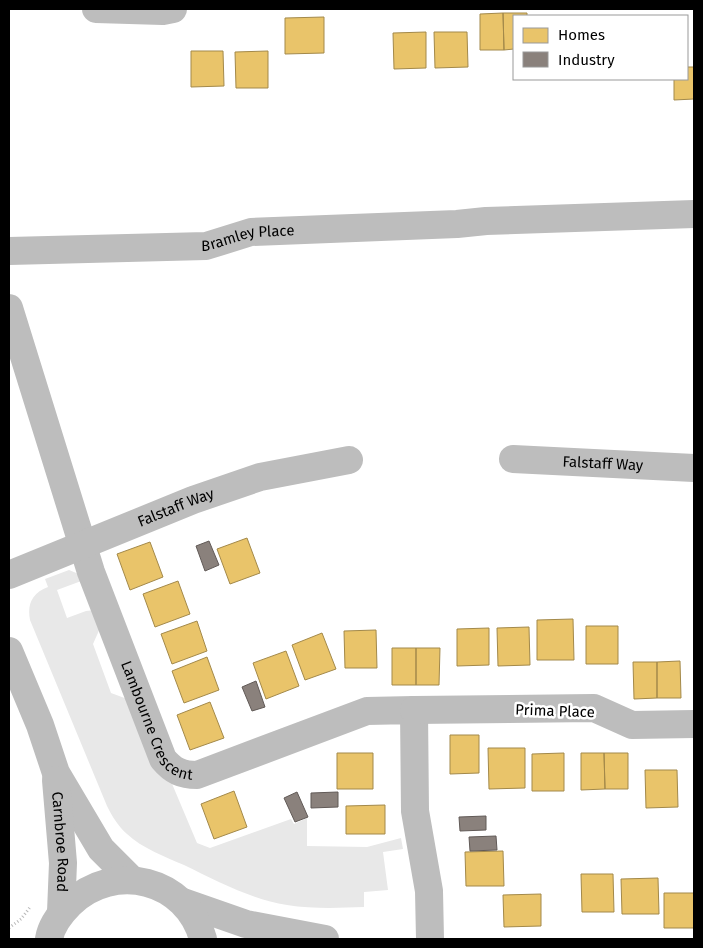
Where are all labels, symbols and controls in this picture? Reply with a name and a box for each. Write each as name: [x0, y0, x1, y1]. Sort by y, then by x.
legend: [513, 15, 688, 80]
text: Homes: [558, 26, 605, 44]
text: Industry: [558, 51, 615, 69]
street label: Bramley Place: [201, 221, 295, 255]
street label: Falstaff Way: [562, 452, 644, 474]
street label: Falstaff Way: [135, 484, 217, 531]
street label: Lambourne Crescent: [117, 658, 194, 784]
street label: Prima Place: [515, 701, 595, 721]
street label: Carnbroe Road: [48, 791, 72, 892]

